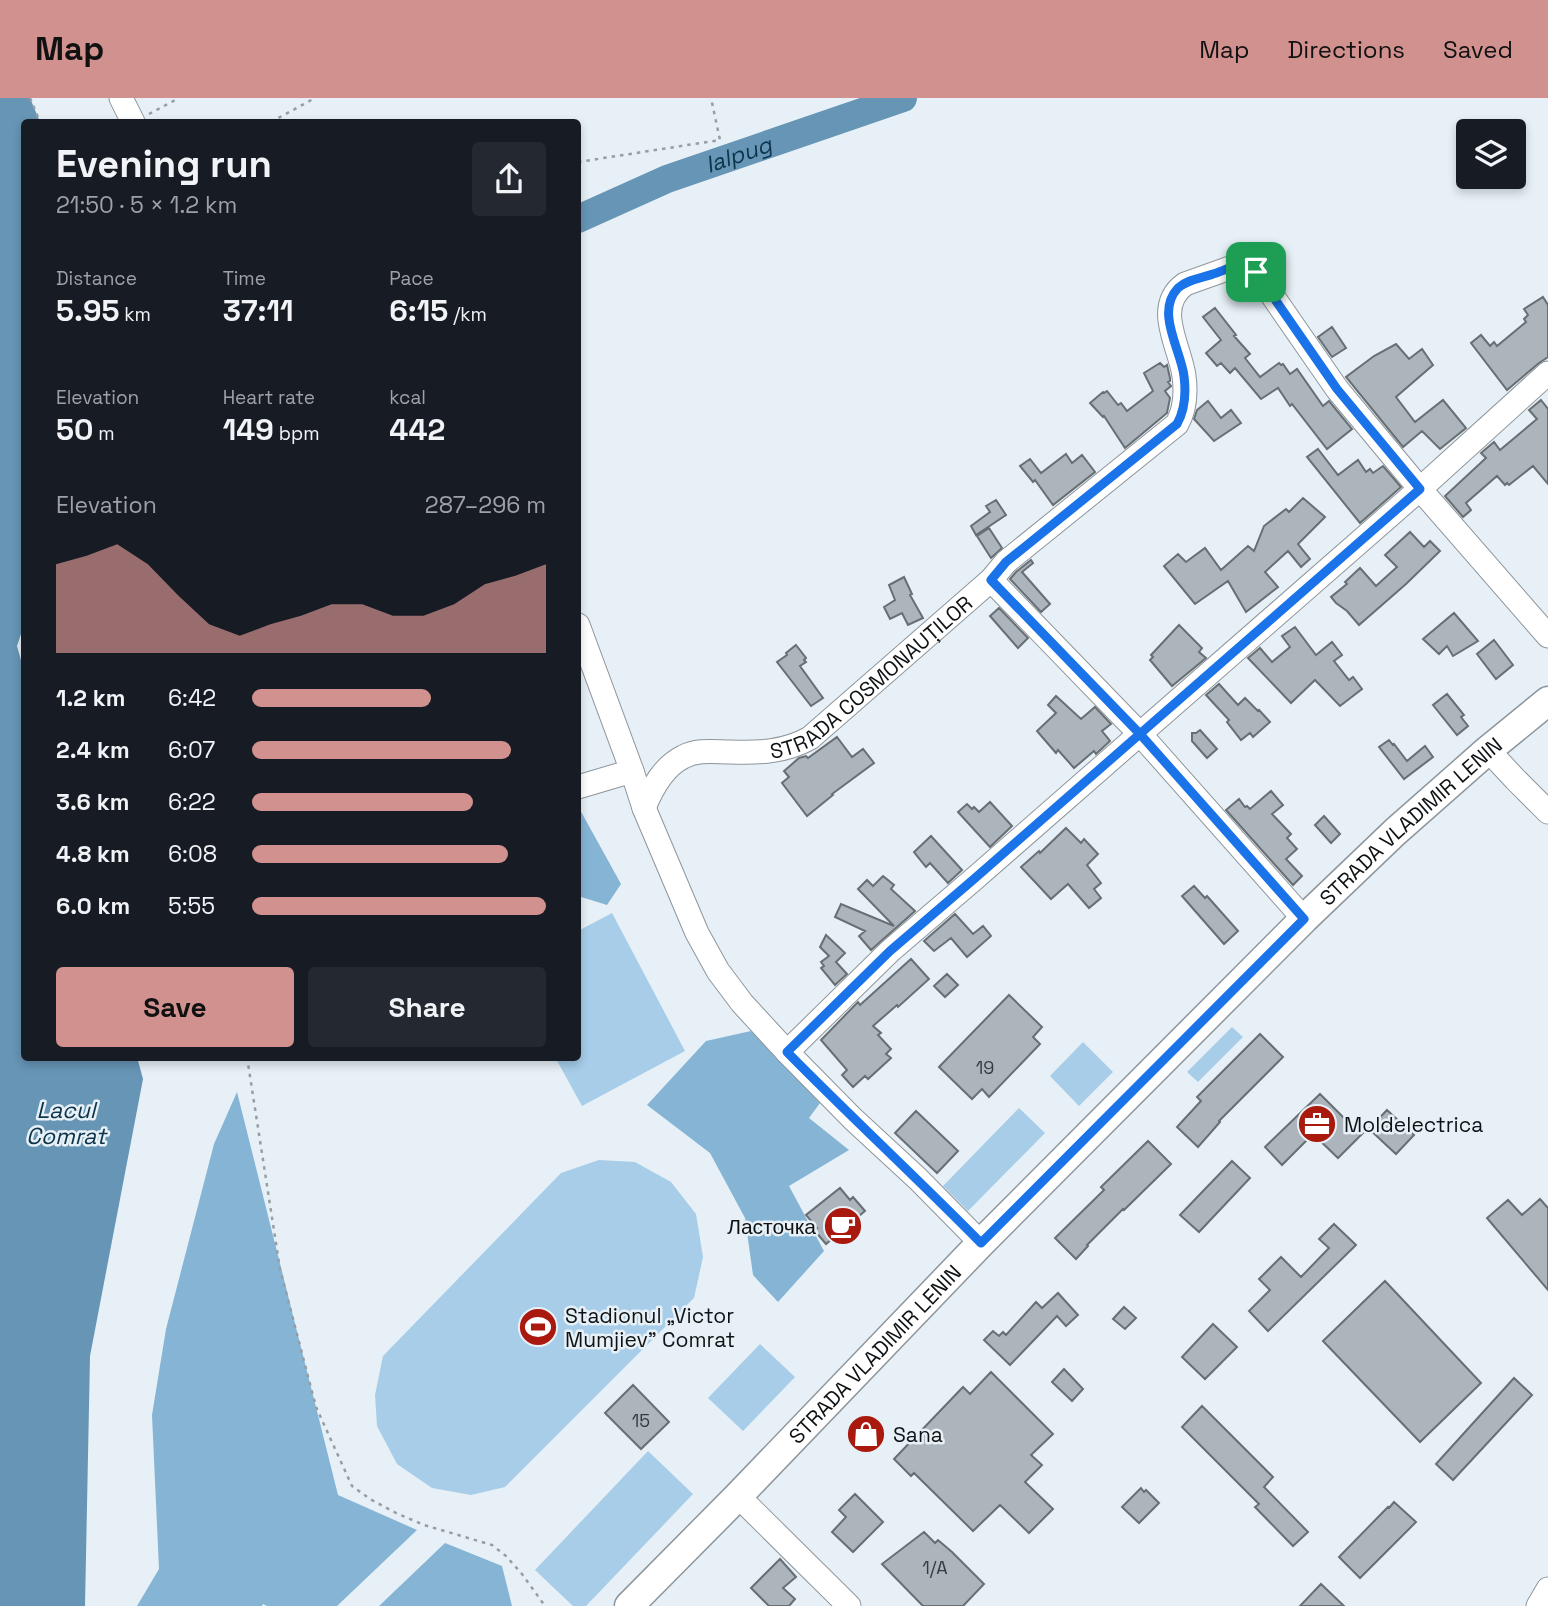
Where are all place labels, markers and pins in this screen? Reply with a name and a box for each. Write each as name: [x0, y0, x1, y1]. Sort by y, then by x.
pin: [1226, 242, 1286, 302]
office icon: Moldelectrica: [1296, 1103, 1338, 1145]
place label: Moldelectrica: [1344, 1111, 1483, 1138]
cafe icon: Ласточка: [822, 1205, 864, 1247]
place label: Ласточка: [727, 1213, 816, 1240]
place label: Stadionul „Victor Mumjiev” Comrat: [565, 1302, 735, 1353]
sports icon: Stadionul „Victor Mumjiev” Comrat: [517, 1306, 559, 1348]
shop icon: Sana: [845, 1413, 887, 1455]
place label: Sana: [893, 1421, 943, 1448]

